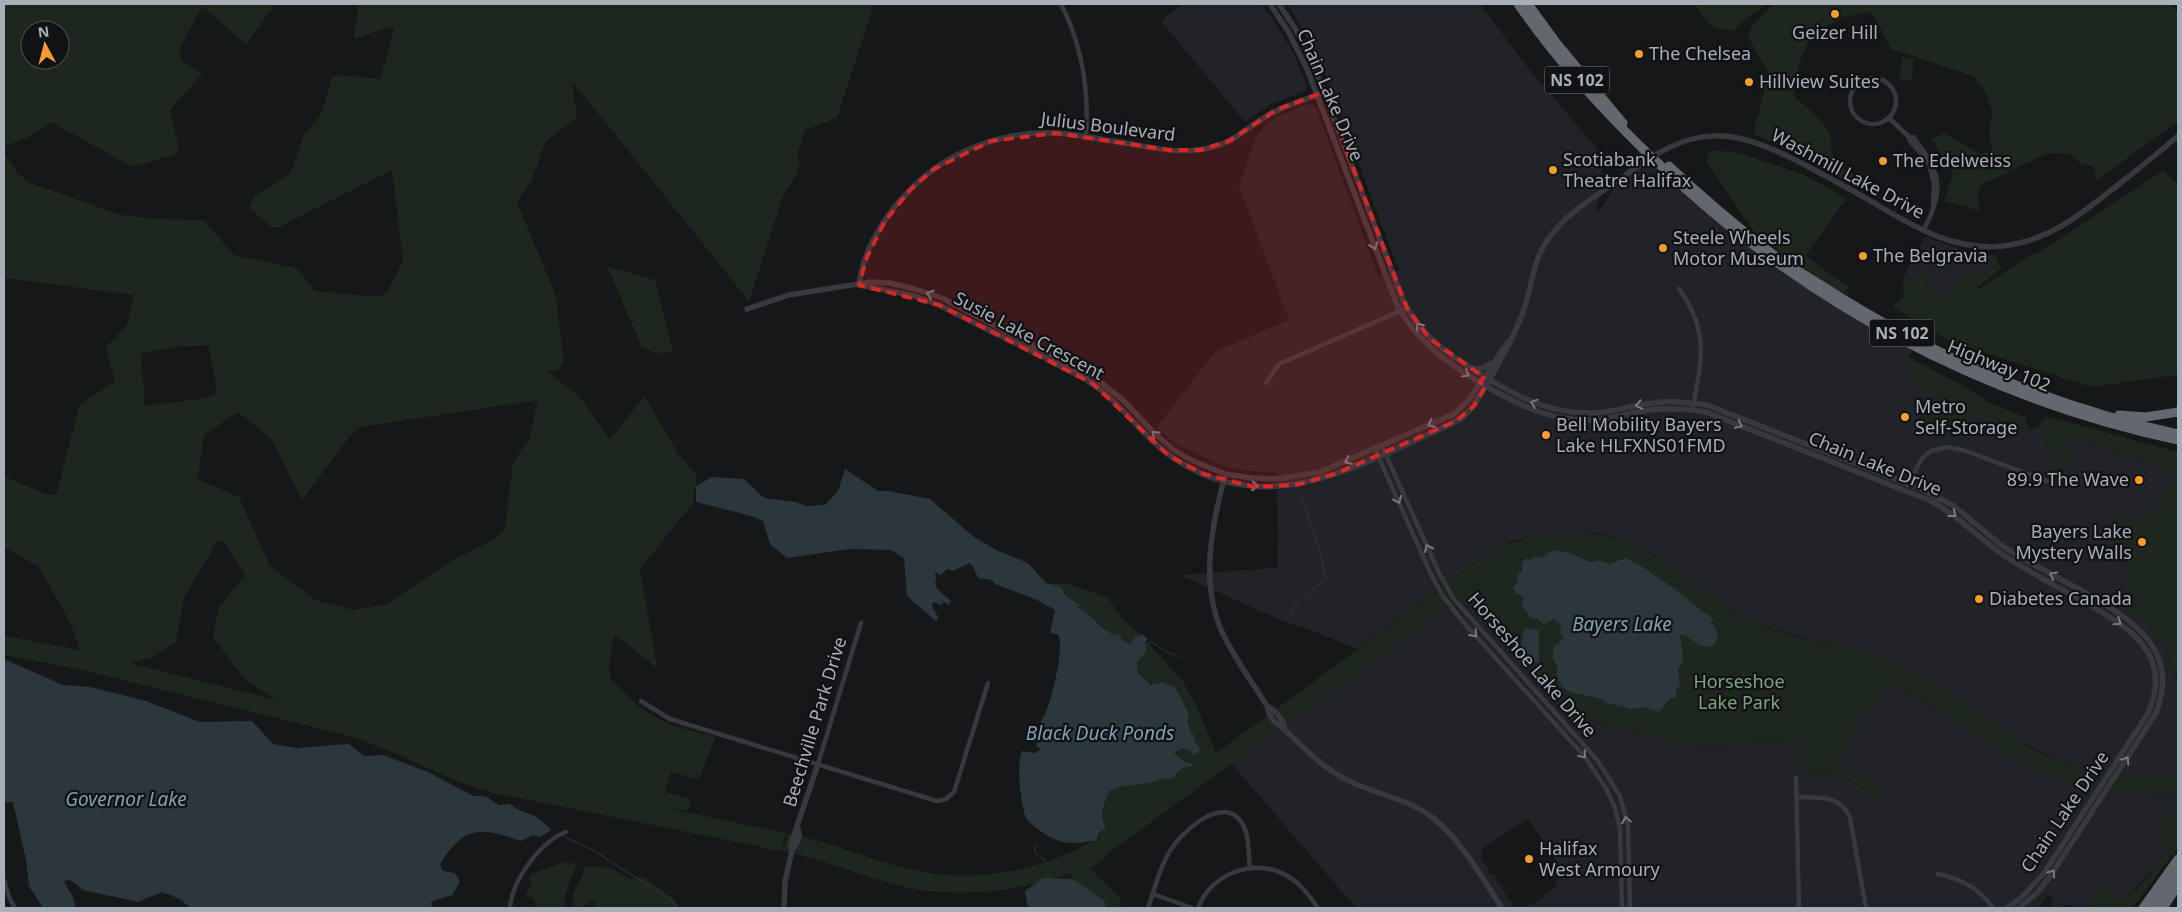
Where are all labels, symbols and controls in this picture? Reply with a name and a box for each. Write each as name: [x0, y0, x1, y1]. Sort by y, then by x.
marker: Geizer Hill: [1829, 8, 1841, 20]
north arrow: [20, 20, 70, 70]
place label: Geizer Hill: [1792, 20, 1878, 44]
text: N: [37, 21, 50, 42]
street label: Chain Lake Drive: [1292, 25, 1370, 164]
place label: The Chelsea: [1649, 41, 1751, 65]
marker: The Chelsea: [1633, 48, 1645, 60]
road number: NS 102: [1544, 66, 1610, 94]
place label: Hillview Suites: [1759, 69, 1880, 93]
marker: Hillview Suites: [1743, 76, 1755, 88]
street label: Julius Boulevard: [1038, 106, 1177, 146]
street label: Washmill Lake Drive: [1768, 123, 1929, 224]
place label: Scotiabank Theatre Halifax: [1563, 147, 1692, 192]
place label: The Edelweiss: [1893, 148, 2011, 172]
marker: The Edelweiss: [1877, 155, 1889, 167]
marker: Scotiabank Theatre Halifax: [1547, 164, 1559, 176]
place label: Steele Wheels Motor Museum: [1673, 225, 1804, 270]
one-way arrow: [1368, 242, 1378, 250]
marker: Steele Wheels Motor Museum: [1657, 242, 1669, 254]
place label: The Belgravia: [1873, 243, 1988, 267]
marker: The Belgravia: [1857, 250, 1869, 262]
street label: Susie Lake Crescent: [950, 285, 1109, 385]
one-way arrow: [926, 290, 935, 300]
road number: NS 102: [1870, 319, 1934, 346]
one-way arrow: [1416, 323, 1424, 332]
street label: Highway 102: [1944, 333, 2054, 397]
one-way arrow: [1461, 368, 1470, 378]
place label: Metro Self-Storage: [1915, 394, 2017, 439]
one-way arrow: [1531, 399, 1539, 409]
one-way arrow: [1635, 400, 1644, 410]
marker: Metro Self-Storage: [1899, 411, 1911, 423]
place label: Bell Mobility Bayers Lake HLFXNS01FMD: [1556, 412, 1726, 457]
one-way arrow: [1427, 418, 1436, 428]
one-way arrow: [1734, 419, 1743, 429]
street label: Chain Lake Drive: [1805, 425, 1945, 501]
marker: Bell Mobility Bayers Lake HLFXNS01FMD: [1540, 429, 1552, 441]
one-way arrow: [1152, 431, 1161, 440]
one-way arrow: [1344, 454, 1353, 465]
place label: 89.9 The Wave: [2007, 467, 2129, 491]
marker: 89.9 The Wave: [2133, 474, 2145, 486]
one-way arrow: [1252, 480, 1260, 491]
one-way arrow: [1392, 495, 1402, 504]
one-way arrow: [1947, 509, 1956, 517]
place label: Bayers Lake Mystery Walls: [2016, 519, 2132, 564]
marker: Bayers Lake Mystery Walls: [2136, 536, 2148, 548]
one-way arrow: [1423, 544, 1434, 553]
one-way arrow: [2049, 571, 2058, 581]
place label: Diabetes Canada: [1989, 586, 2132, 610]
street label: Horseshoe Lake Drive: [1463, 587, 1602, 742]
marker: Diabetes Canada: [1973, 593, 1985, 605]
water label: Bayers Lake: [1572, 611, 1672, 637]
one-way arrow: [2113, 615, 2122, 625]
one-way arrow: [1468, 628, 1477, 637]
street label: Beechville Park Drive: [777, 634, 851, 810]
park label: Horseshoe Lake Park: [1693, 669, 1785, 714]
water label: Black Duck Ponds: [1026, 720, 1174, 746]
street label: Chain Lake Drive: [2015, 746, 2114, 877]
one-way arrow: [1577, 749, 1586, 758]
one-way arrow: [2120, 756, 2129, 766]
water label: Governor Lake: [65, 786, 187, 812]
one-way arrow: [1622, 815, 1632, 824]
place label: Halifax West Armoury: [1539, 836, 1661, 881]
marker: Halifax West Armoury: [1523, 853, 1535, 865]
one-way arrow: [2046, 869, 2055, 879]

